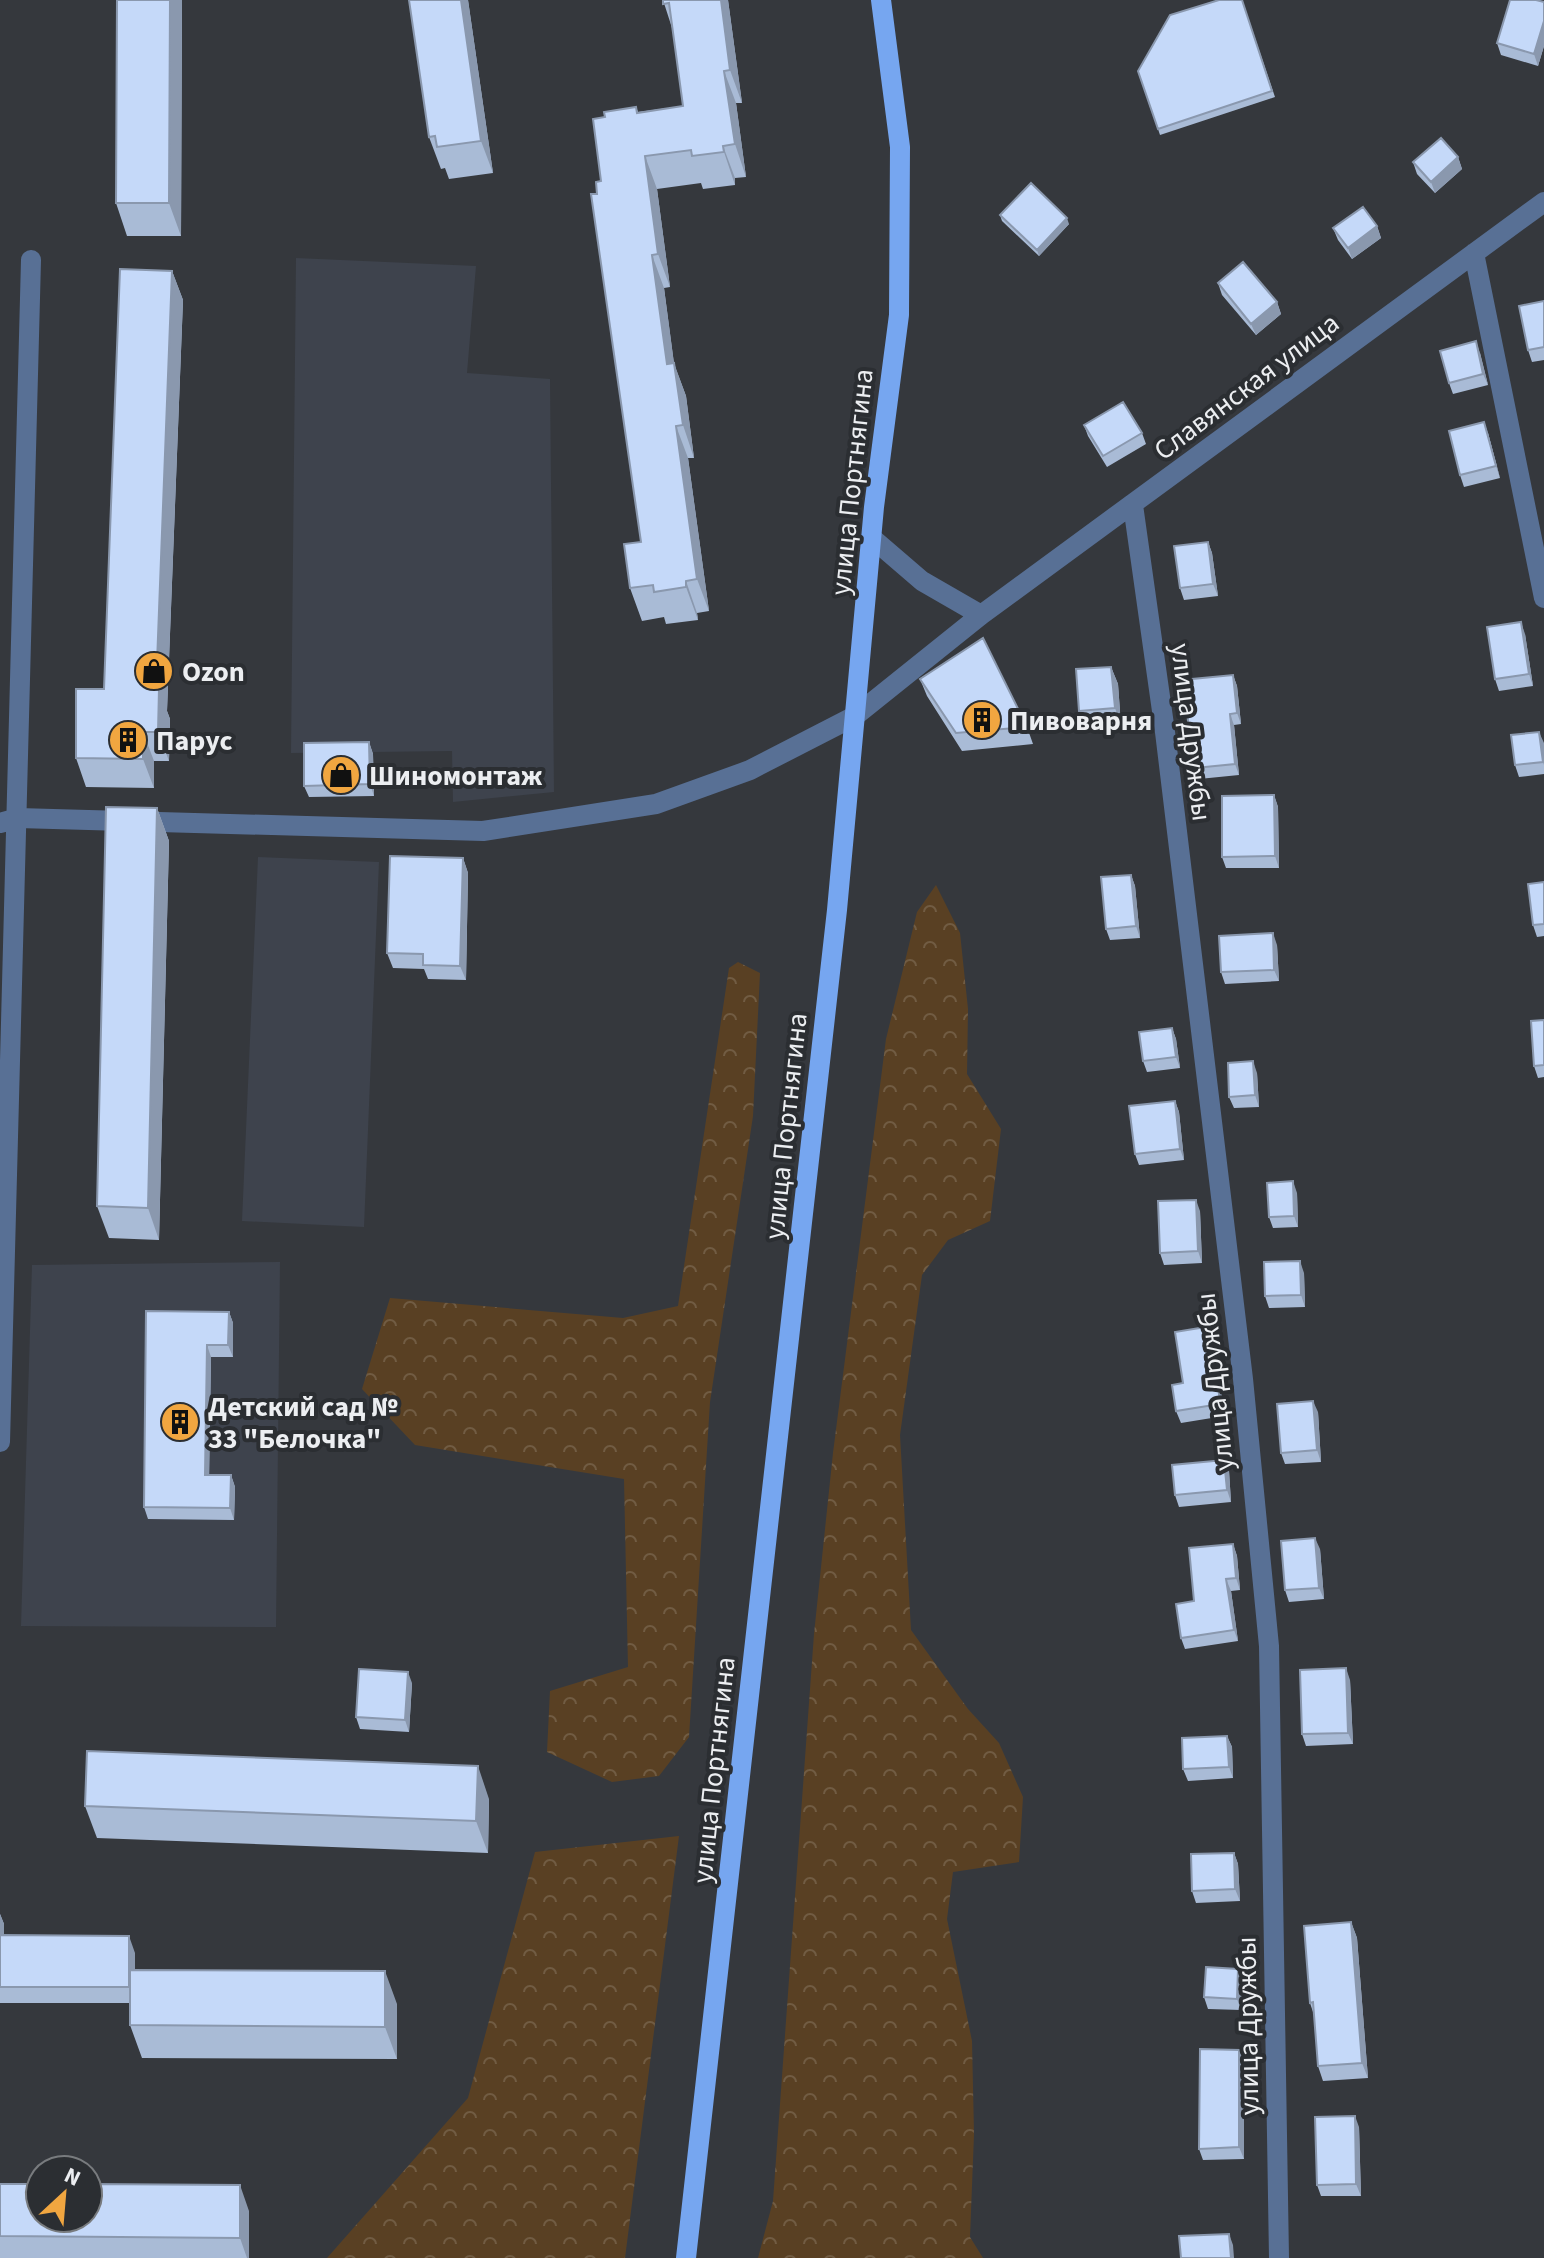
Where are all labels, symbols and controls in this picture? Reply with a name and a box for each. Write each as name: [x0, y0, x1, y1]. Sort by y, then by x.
street label: Славянская улица: [1145, 304, 1348, 470]
street label: улица Портнягина: [820, 367, 884, 597]
street label: улица Дружбы: [1160, 641, 1222, 823]
shop icon: Ozon: [133, 650, 175, 692]
place label: Ozon: [182, 652, 245, 692]
building icon: Пивоварня: [961, 699, 1003, 741]
place label: Пивоварня: [1010, 701, 1152, 741]
building icon: Парус: [107, 719, 149, 761]
place label: Парус: [156, 721, 233, 761]
shop icon: Шиномонтаж: [320, 754, 362, 796]
place label: Шиномонтаж: [369, 756, 543, 796]
street label: улица Портнягина: [754, 1011, 818, 1241]
street label: улица Дружбы: [1186, 1291, 1244, 1473]
place label: Детский сад № 33 "Белочка": [208, 1387, 398, 1459]
building icon: Детский сад № 33 "Белочка": [159, 1401, 201, 1443]
street label: улица Портнягина: [682, 1655, 746, 1885]
street label: улица Дружбы: [1226, 1936, 1270, 2116]
north arrow: [24, 2154, 104, 2234]
text: N: [59, 2159, 86, 2195]

